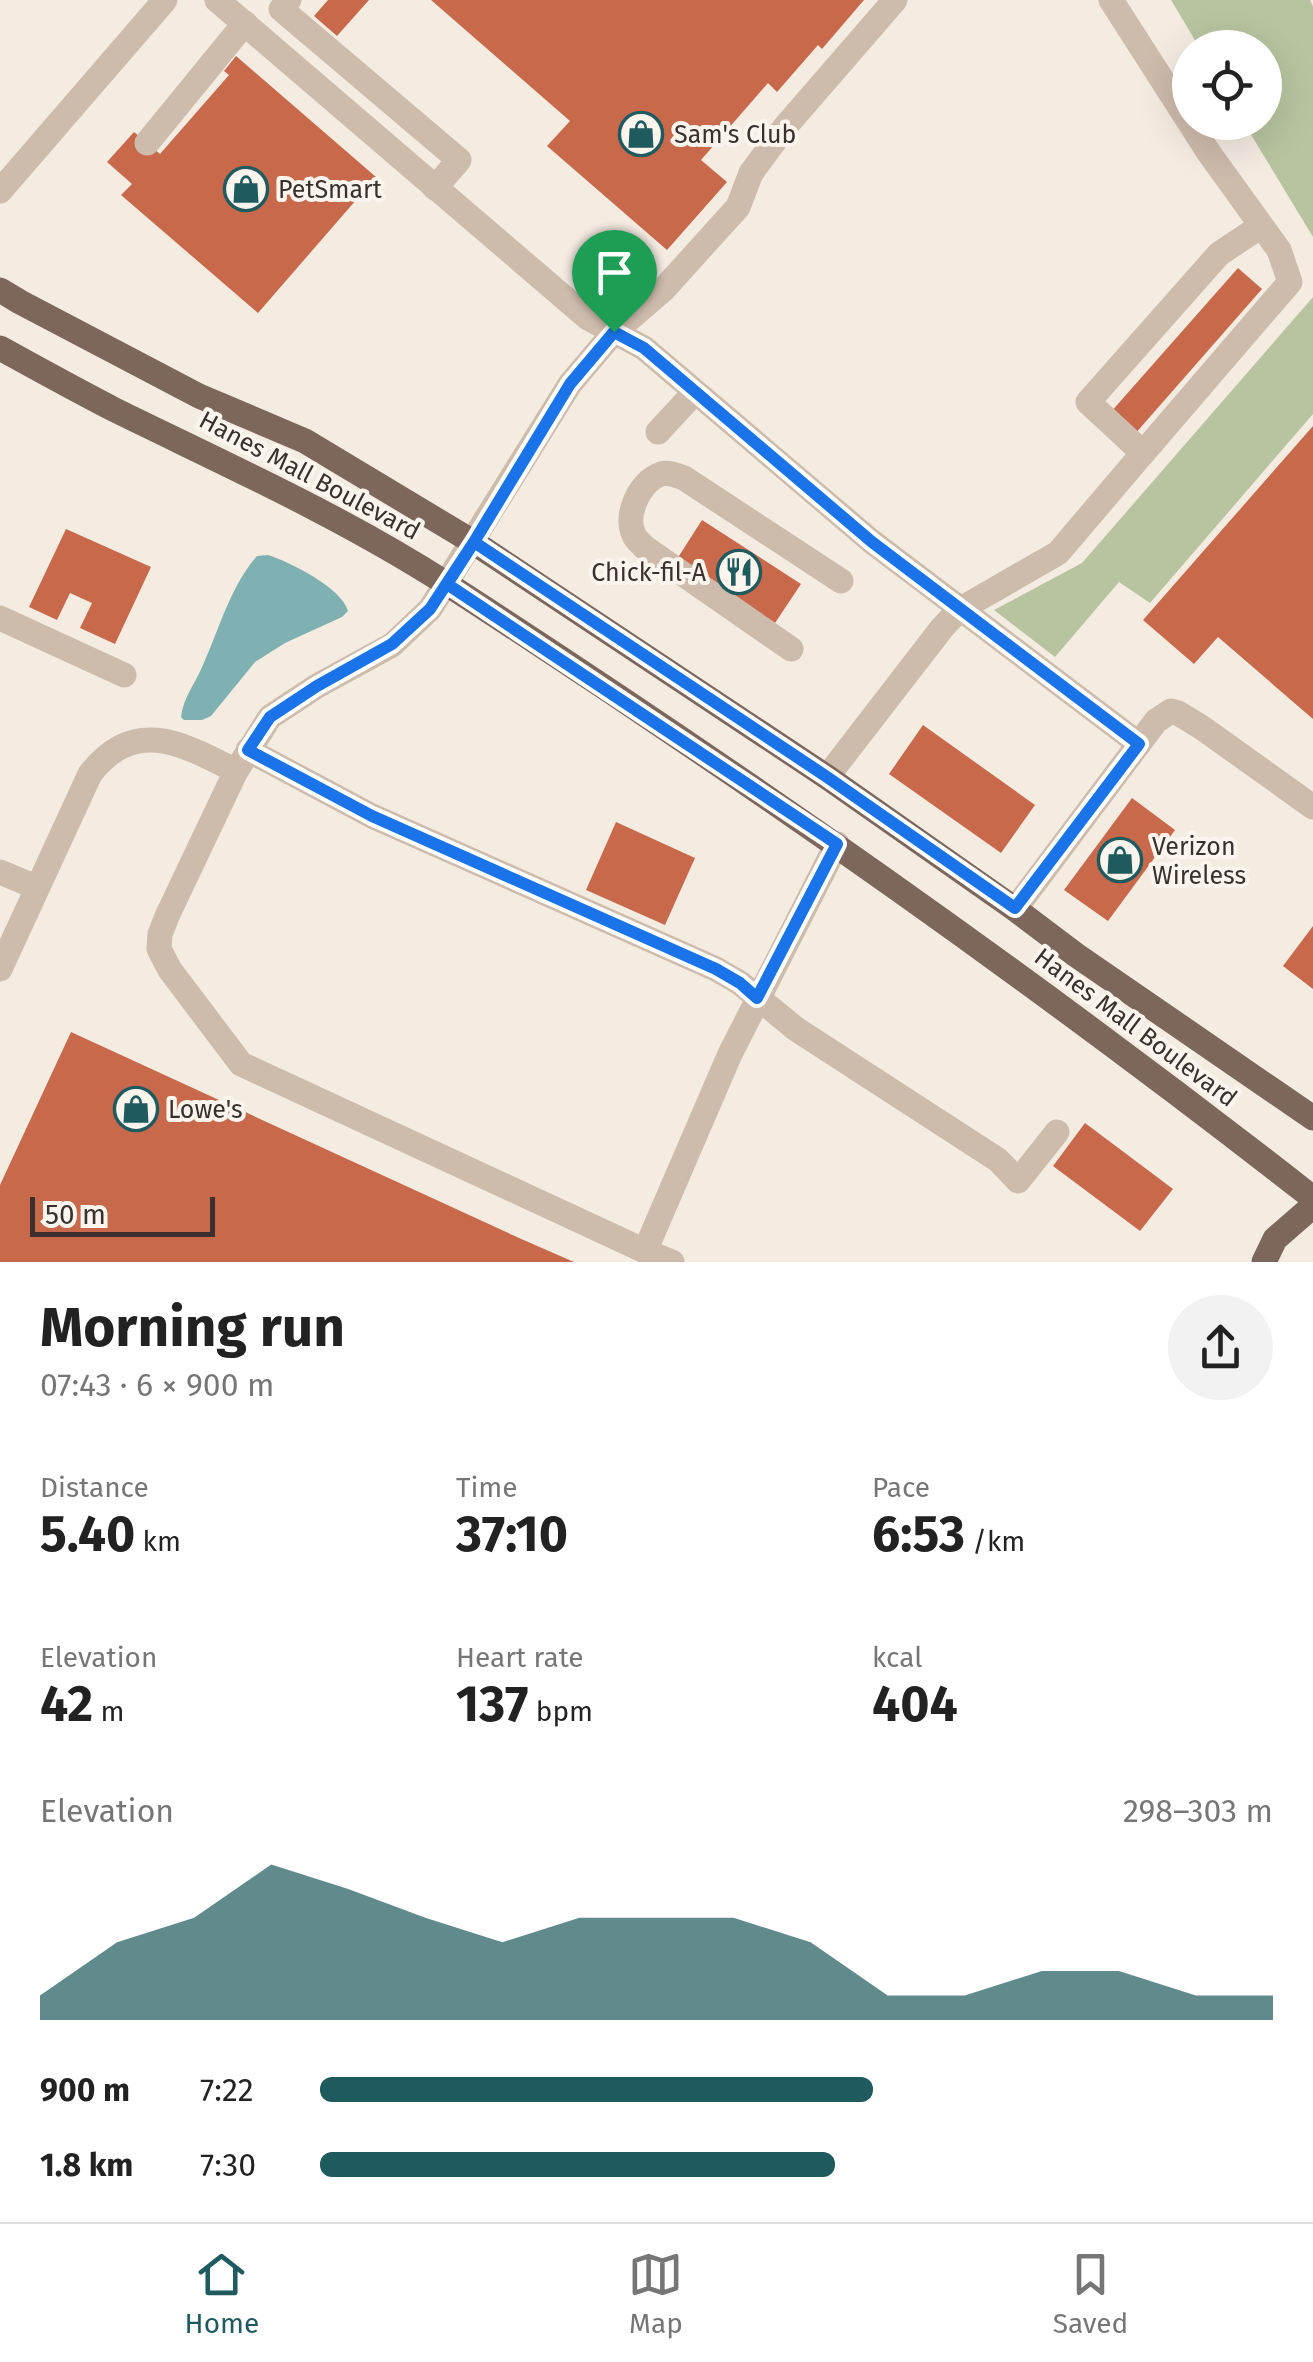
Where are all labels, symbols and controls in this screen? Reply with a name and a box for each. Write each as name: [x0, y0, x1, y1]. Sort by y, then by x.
map controls: [1172, 30, 1282, 140]
button: locate: [1172, 30, 1282, 140]
shop icon: Sam's Club: [618, 111, 664, 157]
place label: Sam's Club: [674, 120, 796, 150]
shop icon: PetSmart: [223, 166, 269, 212]
place label: PetSmart: [278, 175, 383, 205]
pin: [572, 230, 657, 333]
icon: arrive: [587, 245, 642, 300]
street label: Hanes Mall Boulevard: [194, 405, 425, 547]
restaurant icon: Chick-fil-A: [716, 549, 762, 595]
place label: Chick-fil-A: [591, 558, 707, 588]
place label: Verizon Wireless: [1152, 832, 1246, 891]
shop icon: Verizon Wireless: [1097, 837, 1143, 883]
street label: Hanes Mall Boulevard: [1028, 942, 1243, 1114]
shop icon: Lowe's: [113, 1086, 159, 1132]
place label: Lowe's: [168, 1095, 243, 1125]
scale bar: [30, 1192, 215, 1236]
text: 50 m: [45, 1198, 106, 1231]
text: Morning run: [40, 1295, 345, 1361]
button: share: [1168, 1295, 1273, 1400]
text: 07:43 · 6 × 900 m: [40, 1366, 274, 1404]
text: Distance: [40, 1471, 149, 1504]
text: Time: [456, 1471, 518, 1504]
text: Pace: [872, 1471, 930, 1504]
text: 5.40: [40, 1504, 135, 1564]
text: 37:10: [456, 1504, 568, 1564]
text: 6:53: [872, 1504, 965, 1564]
text: km: [135, 1525, 181, 1558]
text: /km: [965, 1525, 1025, 1558]
text: Elevation: [40, 1641, 157, 1674]
text: Heart rate: [456, 1641, 584, 1674]
text: kcal: [872, 1641, 922, 1674]
text: 42: [40, 1674, 93, 1734]
text: 137: [456, 1674, 528, 1734]
text: 404: [872, 1674, 958, 1734]
text: m: [93, 1695, 125, 1728]
text: bpm: [528, 1695, 593, 1728]
text: Elevation: [40, 1792, 174, 1830]
text: 298–303 m: [1123, 1792, 1273, 1830]
text: 900 m: [40, 2071, 130, 2109]
text: 7:22: [200, 2071, 254, 2109]
text: 1.8 km: [40, 2146, 133, 2184]
text: 7:30: [200, 2146, 256, 2184]
tab: Home: [185, 2247, 259, 2340]
tab: Map: [628, 2247, 683, 2340]
tab: Saved: [1053, 2247, 1128, 2340]

